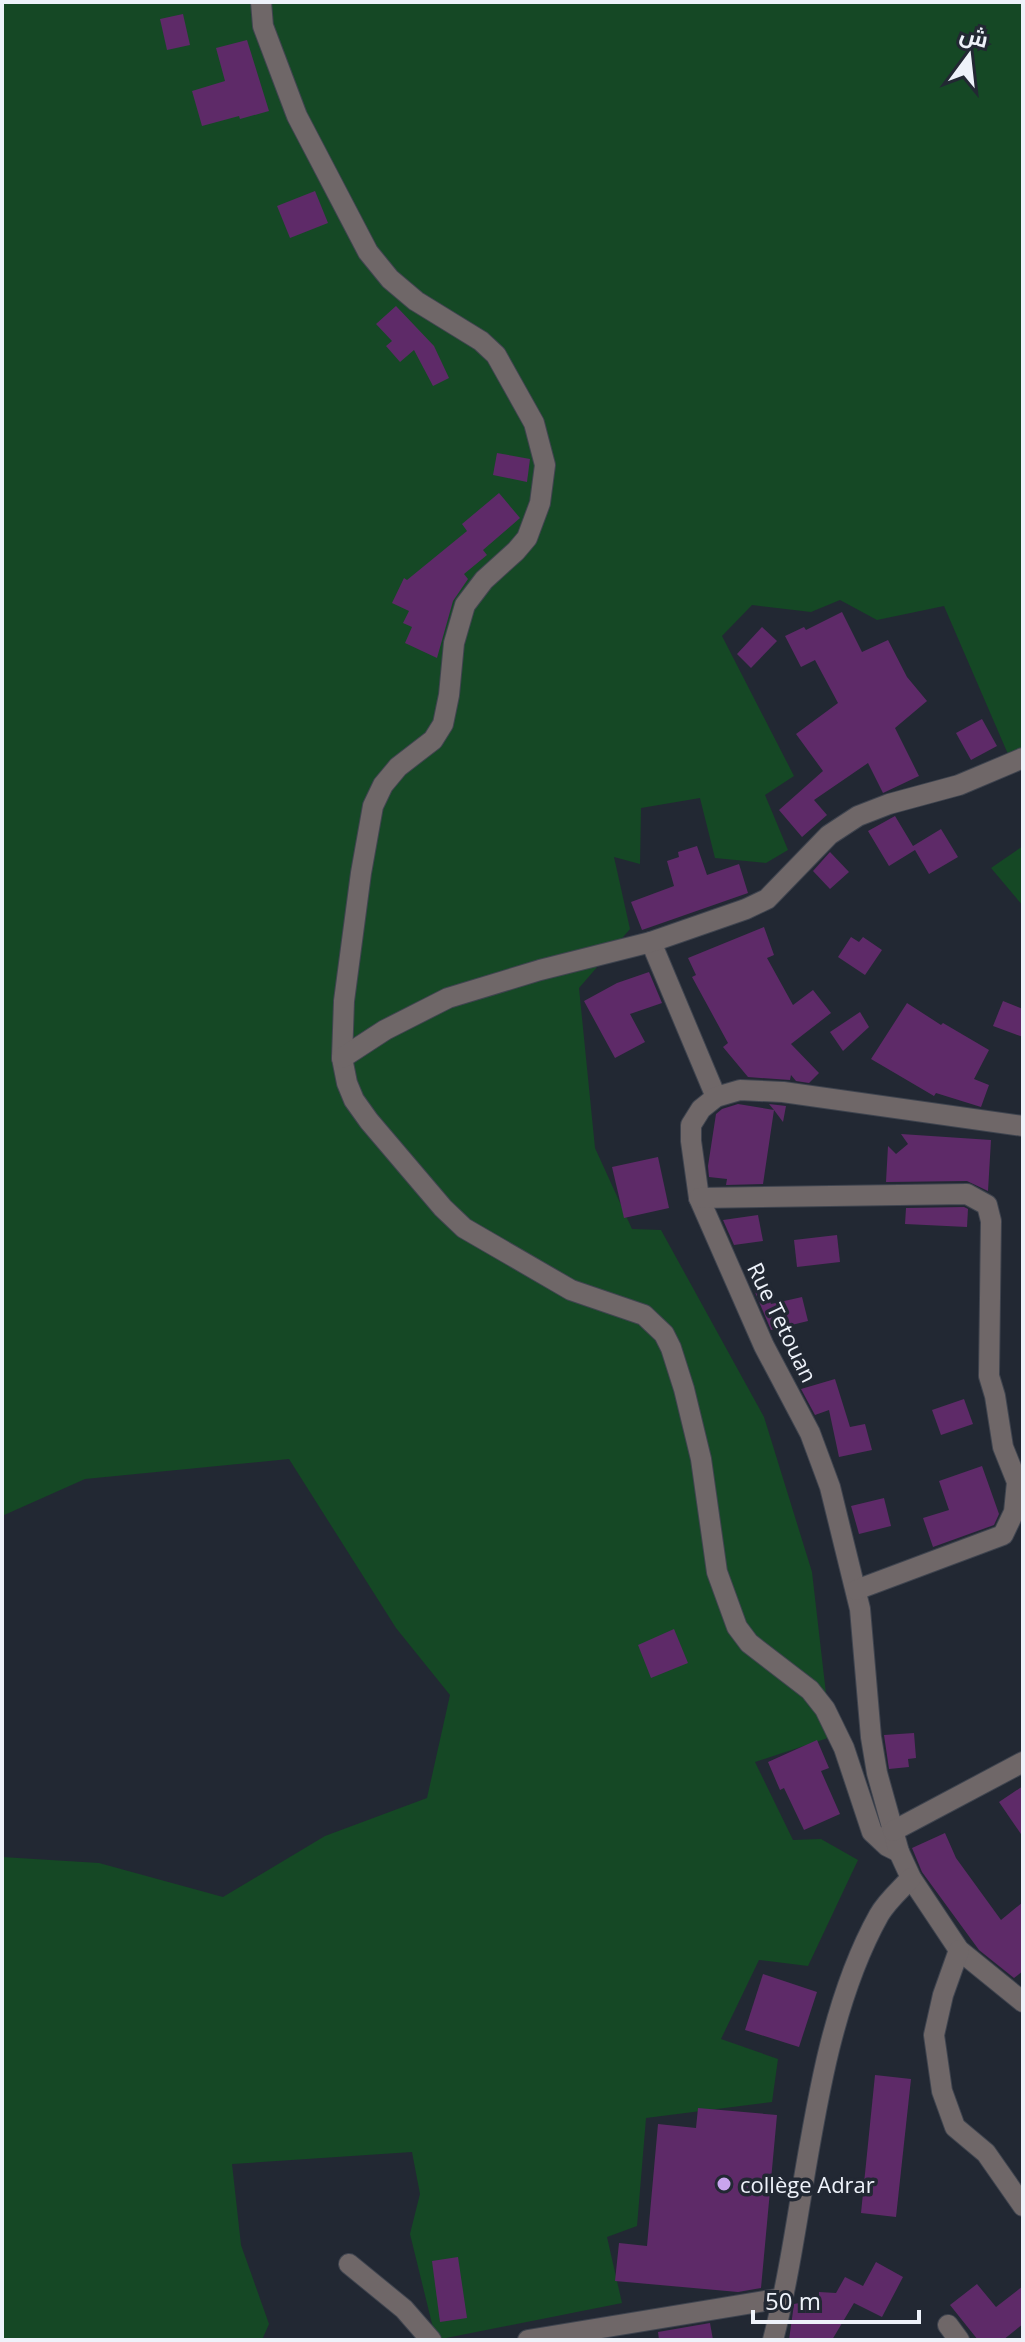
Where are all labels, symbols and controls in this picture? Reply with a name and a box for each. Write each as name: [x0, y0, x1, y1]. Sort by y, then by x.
north arrow: [929, 16, 1009, 96]
text: ش: [957, 18, 992, 54]
street label: Rue Tetouan: [741, 1257, 825, 1387]
place label: collège Adrar: [740, 2169, 875, 2199]
marker: collège Adrar: [715, 2175, 733, 2193]
scale bar: [753, 2274, 919, 2324]
text: 50 m: [765, 2284, 821, 2317]

